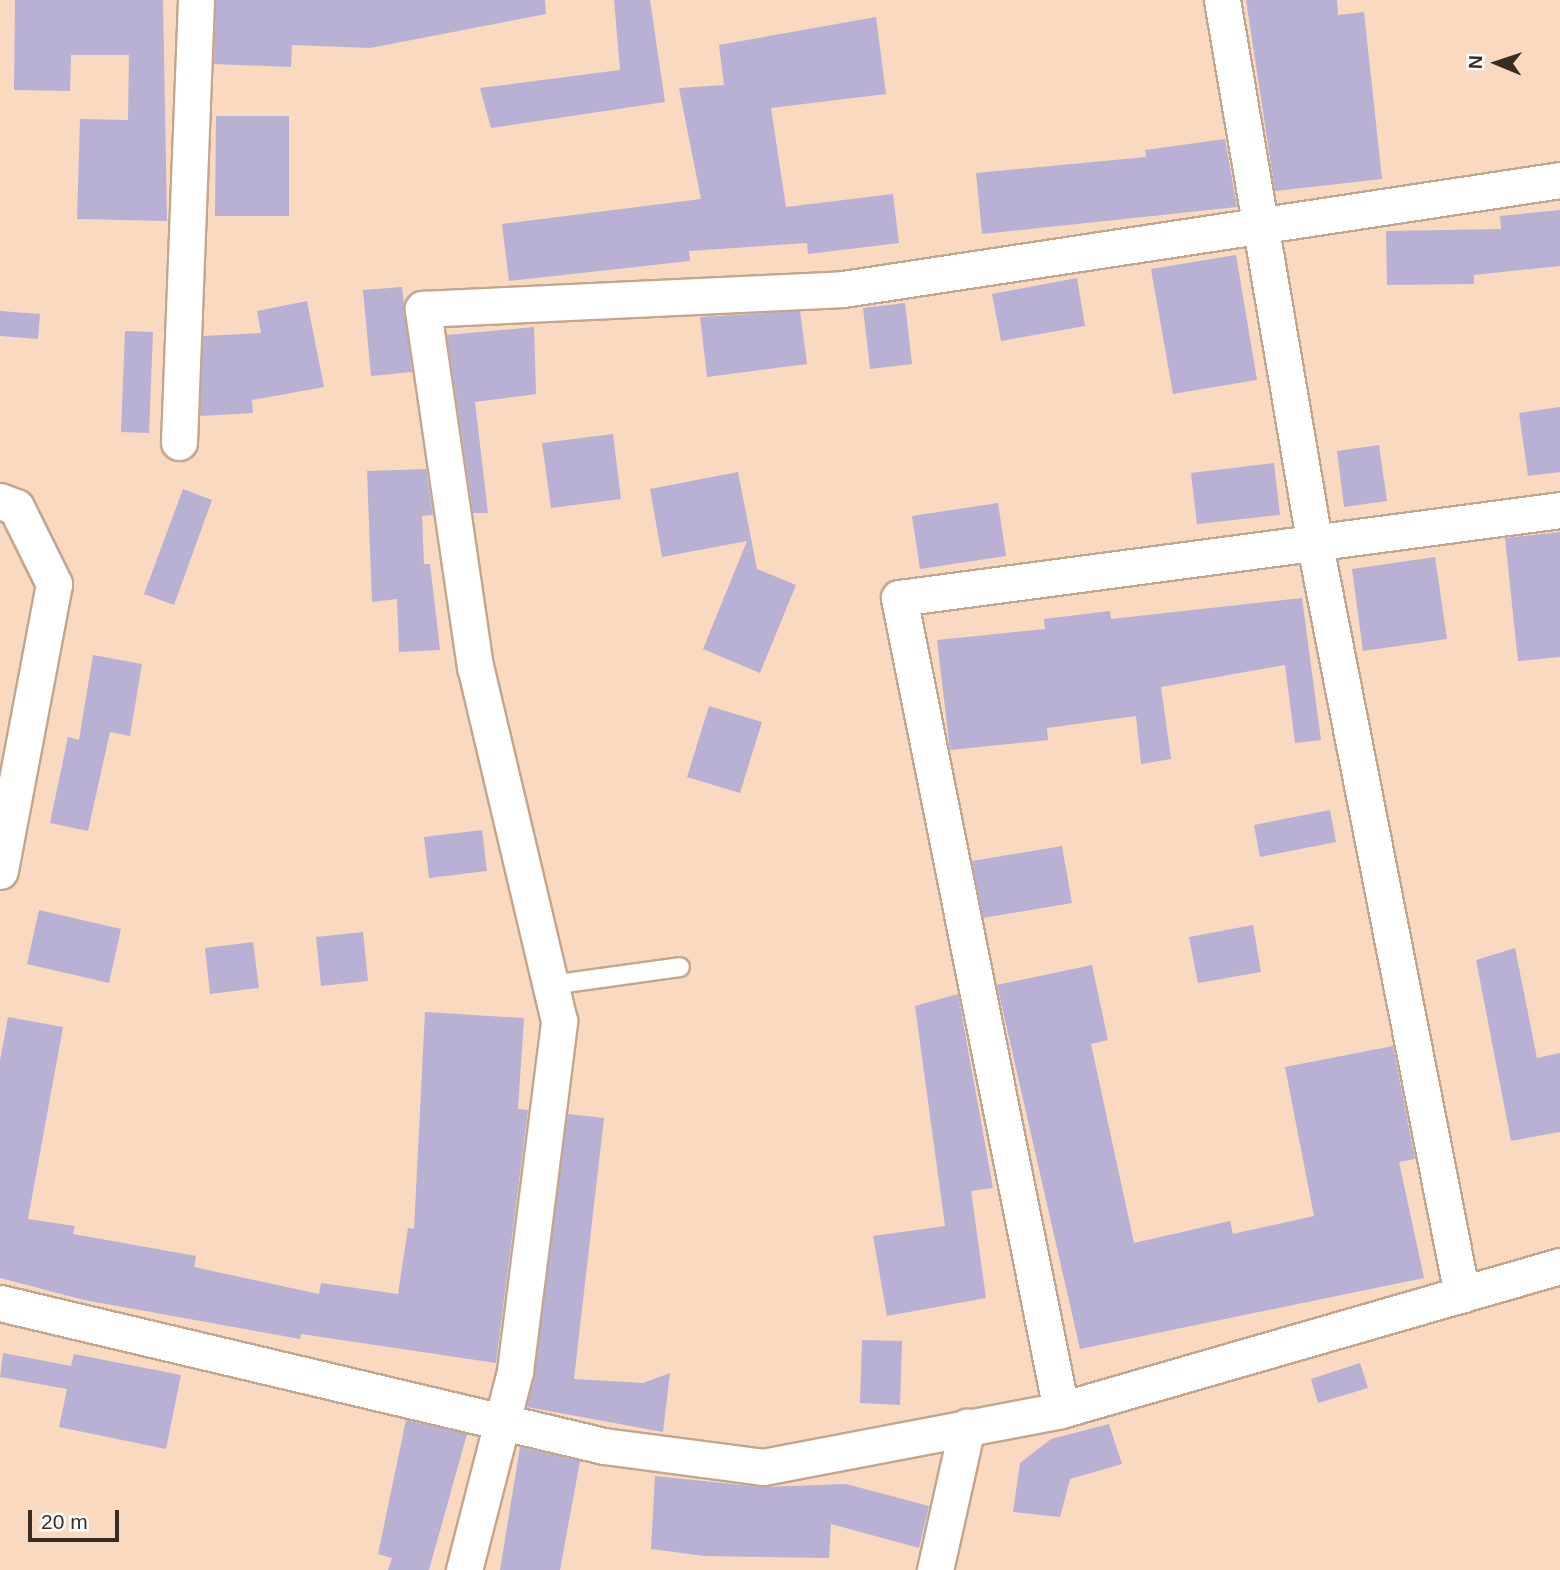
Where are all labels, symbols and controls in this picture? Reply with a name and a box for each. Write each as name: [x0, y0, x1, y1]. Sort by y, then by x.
north arrow: [1462, 28, 1532, 98]
text: N: [1465, 55, 1486, 69]
scale bar: [32, 1496, 122, 1540]
text: 20 m: [41, 1510, 88, 1533]

